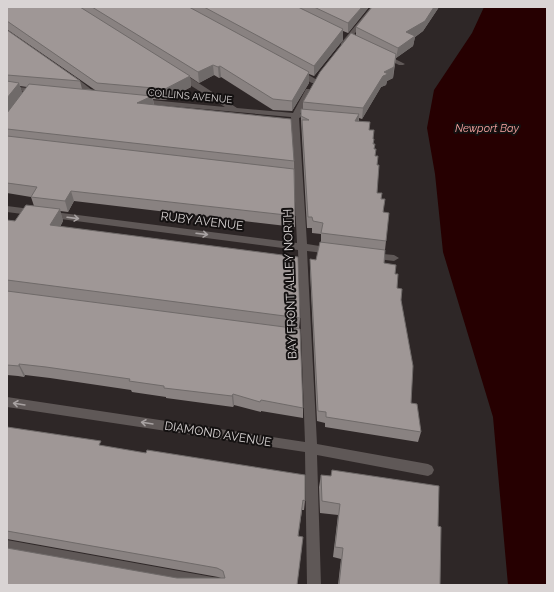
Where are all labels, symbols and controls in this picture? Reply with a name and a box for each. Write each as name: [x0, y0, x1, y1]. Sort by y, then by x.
street label: COLLINS AVENUE: [147, 87, 233, 105]
water label: Newport Bay: [455, 122, 520, 135]
street label: RUBY AVENUE: [160, 209, 244, 233]
street label: BAY FRONT ALLEY NORTH: [280, 209, 300, 359]
one-way arrow: [67, 214, 80, 221]
one-way arrow: [195, 230, 208, 238]
one-way arrow: [13, 400, 26, 408]
one-way arrow: [141, 419, 154, 427]
street label: DIAMOND AVENUE: [163, 419, 273, 449]

